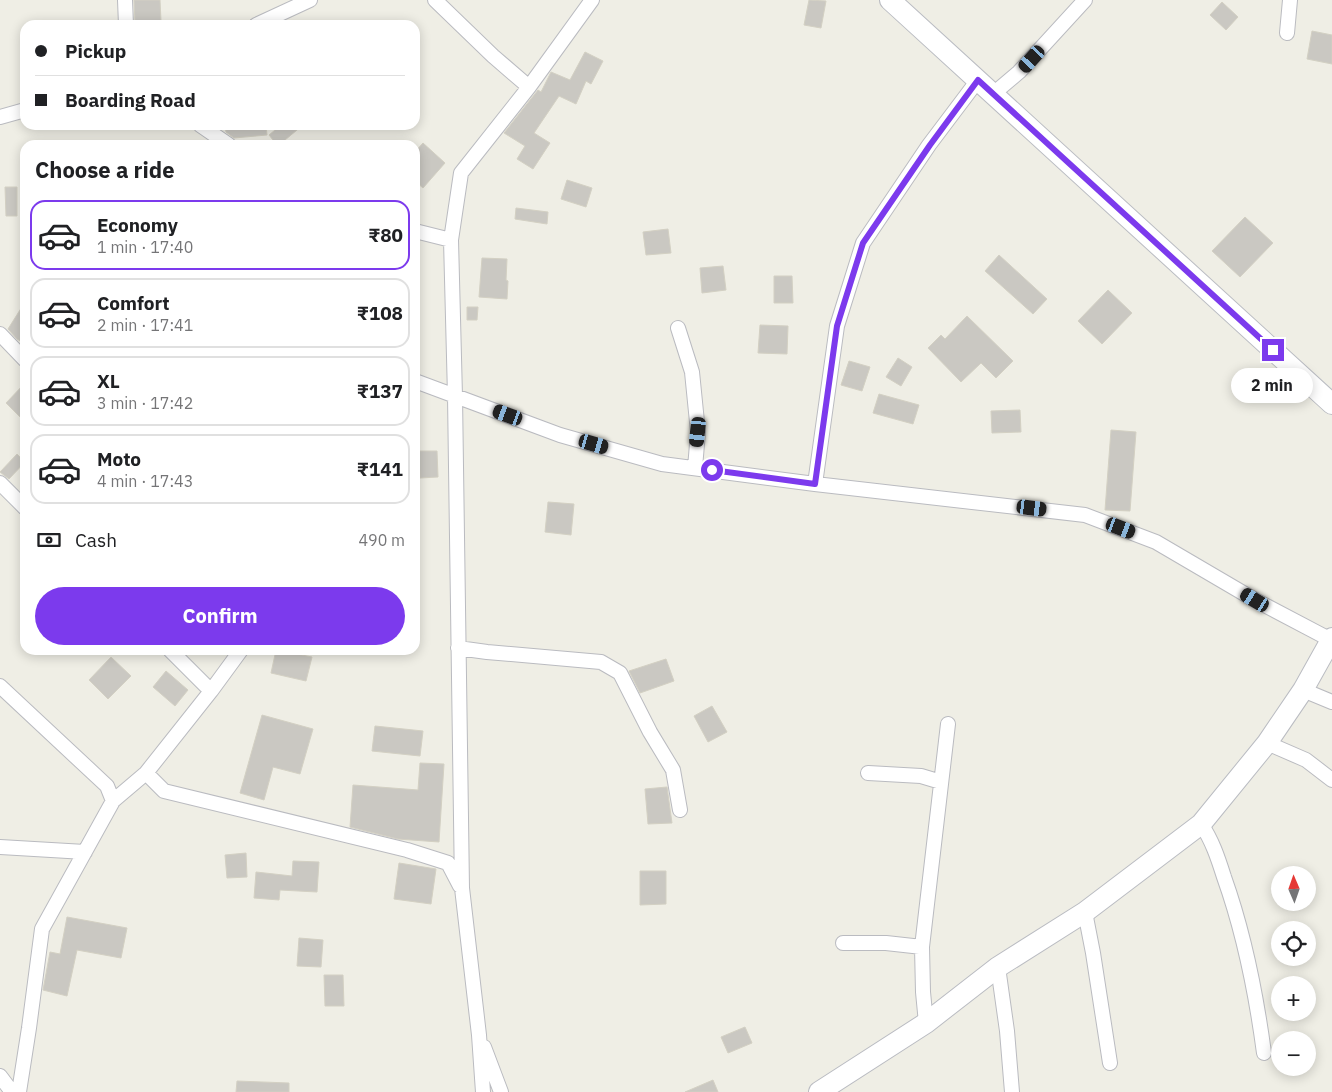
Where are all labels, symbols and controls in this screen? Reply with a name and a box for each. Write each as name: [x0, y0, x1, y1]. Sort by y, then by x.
text: Pickup: [65, 39, 126, 63]
car: [1016, 43, 1047, 75]
text: Boarding Road: [65, 88, 196, 112]
text: Choose a ride: [35, 155, 175, 184]
icon: car: [37, 213, 82, 258]
text: Economy: [97, 213, 178, 237]
text: ₹80: [368, 223, 403, 247]
text: 1 min · 17:40: [97, 237, 193, 257]
icon: car: [37, 291, 82, 336]
text: Comfort: [97, 291, 170, 315]
text: ₹108: [357, 301, 403, 325]
text: 2 min · 17:41: [97, 315, 193, 335]
route end: [1262, 339, 1284, 361]
callout: 2 min: [1232, 368, 1314, 402]
icon: car: [37, 369, 82, 414]
text: XL: [97, 369, 120, 393]
text: 2 min: [1251, 375, 1293, 395]
text: ₹137: [357, 379, 403, 403]
text: 3 min · 17:42: [97, 393, 193, 413]
car: [491, 403, 524, 427]
car: [688, 416, 707, 448]
car: [577, 433, 610, 455]
icon: car: [37, 447, 82, 492]
text: Moto: [97, 447, 141, 471]
text: ₹141: [357, 457, 403, 481]
route start: [701, 459, 723, 481]
text: 4 min · 17:43: [97, 471, 193, 491]
car: [1016, 499, 1047, 517]
car: [1104, 516, 1137, 540]
icon: cash: [35, 526, 63, 554]
text: Cash: [75, 528, 117, 552]
text: 490 m: [358, 530, 405, 550]
car: [1238, 586, 1271, 614]
button: Confirm: [35, 587, 405, 645]
north arrow: [1271, 866, 1316, 911]
map controls: [1271, 866, 1316, 1076]
button: locate: [1271, 921, 1316, 966]
button: +: [1271, 976, 1316, 1021]
button: −: [1271, 1031, 1316, 1076]

